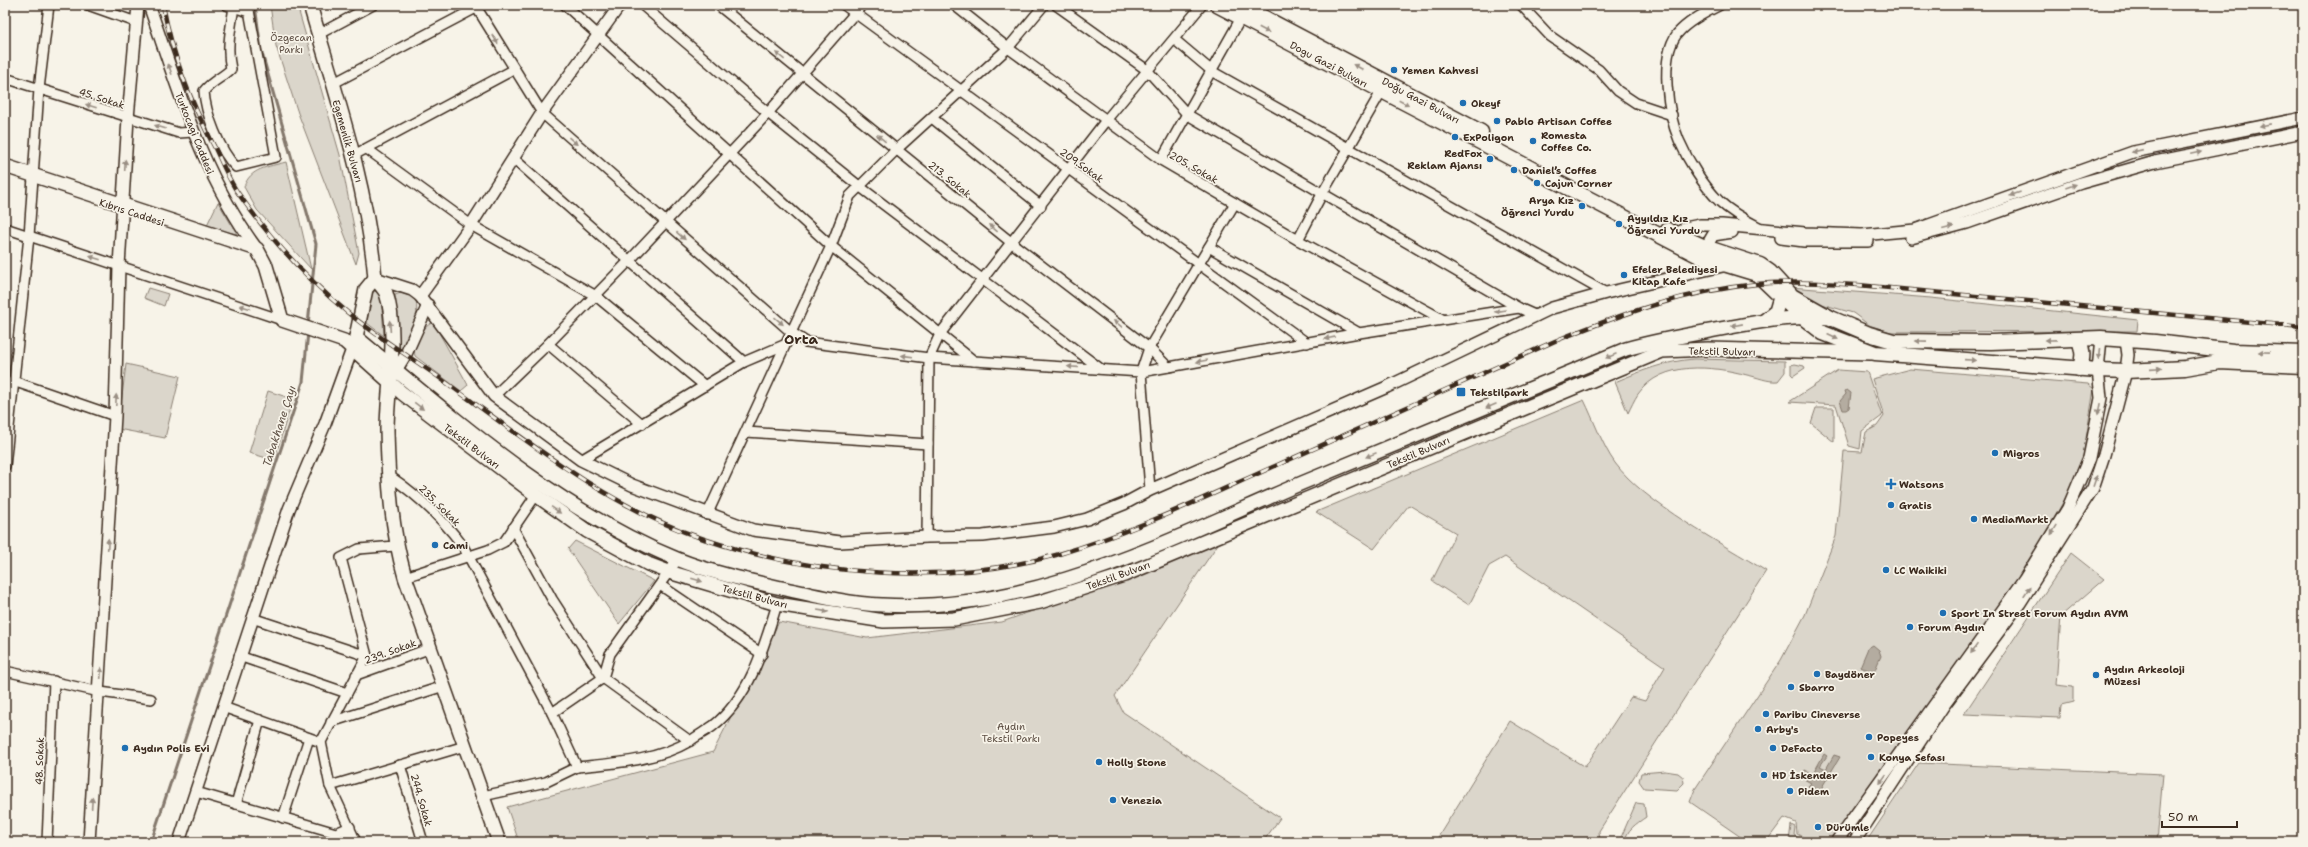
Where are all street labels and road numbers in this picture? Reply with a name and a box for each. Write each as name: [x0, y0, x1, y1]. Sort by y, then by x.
street label: Dogu Gazi Bulvarı: [1288, 38, 1370, 90]
street label: Doğu Gazi Bulvarı: [1380, 74, 1462, 126]
street label: 45. Sokak: [77, 85, 127, 112]
street label: Turkocagi Caddesi: [172, 90, 217, 176]
street label: Egemenlik Bulvarı: [329, 98, 366, 184]
street label: 209.Sokak: [1057, 145, 1106, 186]
street label: 205. Sokak: [1167, 148, 1221, 187]
street label: 213. Sokak: [926, 158, 974, 201]
street label: Kıbrıs Caddesi: [98, 196, 166, 229]
street label: Tekstil Bulvarı: [1688, 344, 1756, 359]
street label: Tekstil Bulvarı: [441, 421, 502, 472]
street label: Tekstil Bulvarı: [1385, 433, 1452, 472]
street label: 235. Sokak: [416, 482, 463, 529]
street label: Tekstil Bulvarı: [1084, 558, 1152, 593]
street label: Tekstil Bulvarı: [721, 582, 789, 611]
street label: 239. Sokak: [362, 636, 418, 667]
street label: 48. Sokak: [32, 737, 47, 785]
street label: 244. Sokak: [408, 772, 435, 828]

